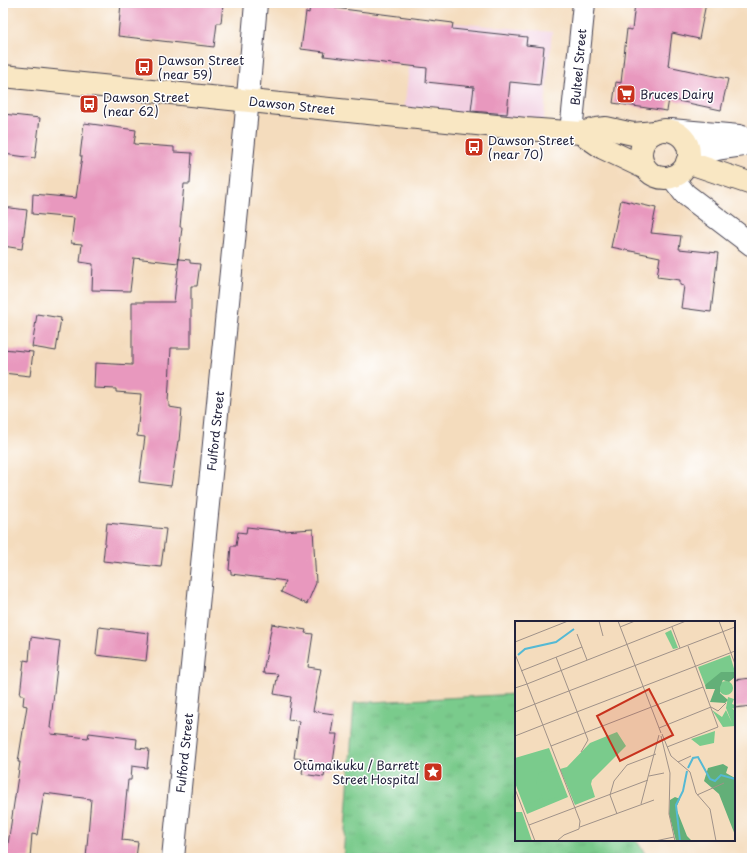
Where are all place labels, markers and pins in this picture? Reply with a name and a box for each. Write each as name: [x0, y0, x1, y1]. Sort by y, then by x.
place label: Dawson Street (near 59): [158, 51, 244, 83]
bus stop icon: Dawson Street (near 59): [133, 56, 155, 78]
supermarket icon: Bruces Dairy: [615, 83, 637, 105]
place label: Bruces Dairy: [640, 85, 714, 103]
place label: Dawson Street (near 62): [103, 88, 189, 120]
bus stop icon: Dawson Street (near 62): [78, 93, 100, 115]
place label: Dawson Street (near 70): [488, 131, 574, 163]
bus stop icon: Dawson Street (near 70): [463, 136, 485, 158]
place label: Otūmaikuku / Barrett Street Hospital: [293, 756, 419, 788]
place icon: Otūmaikuku / Barrett Street Hospital: [422, 761, 444, 783]

